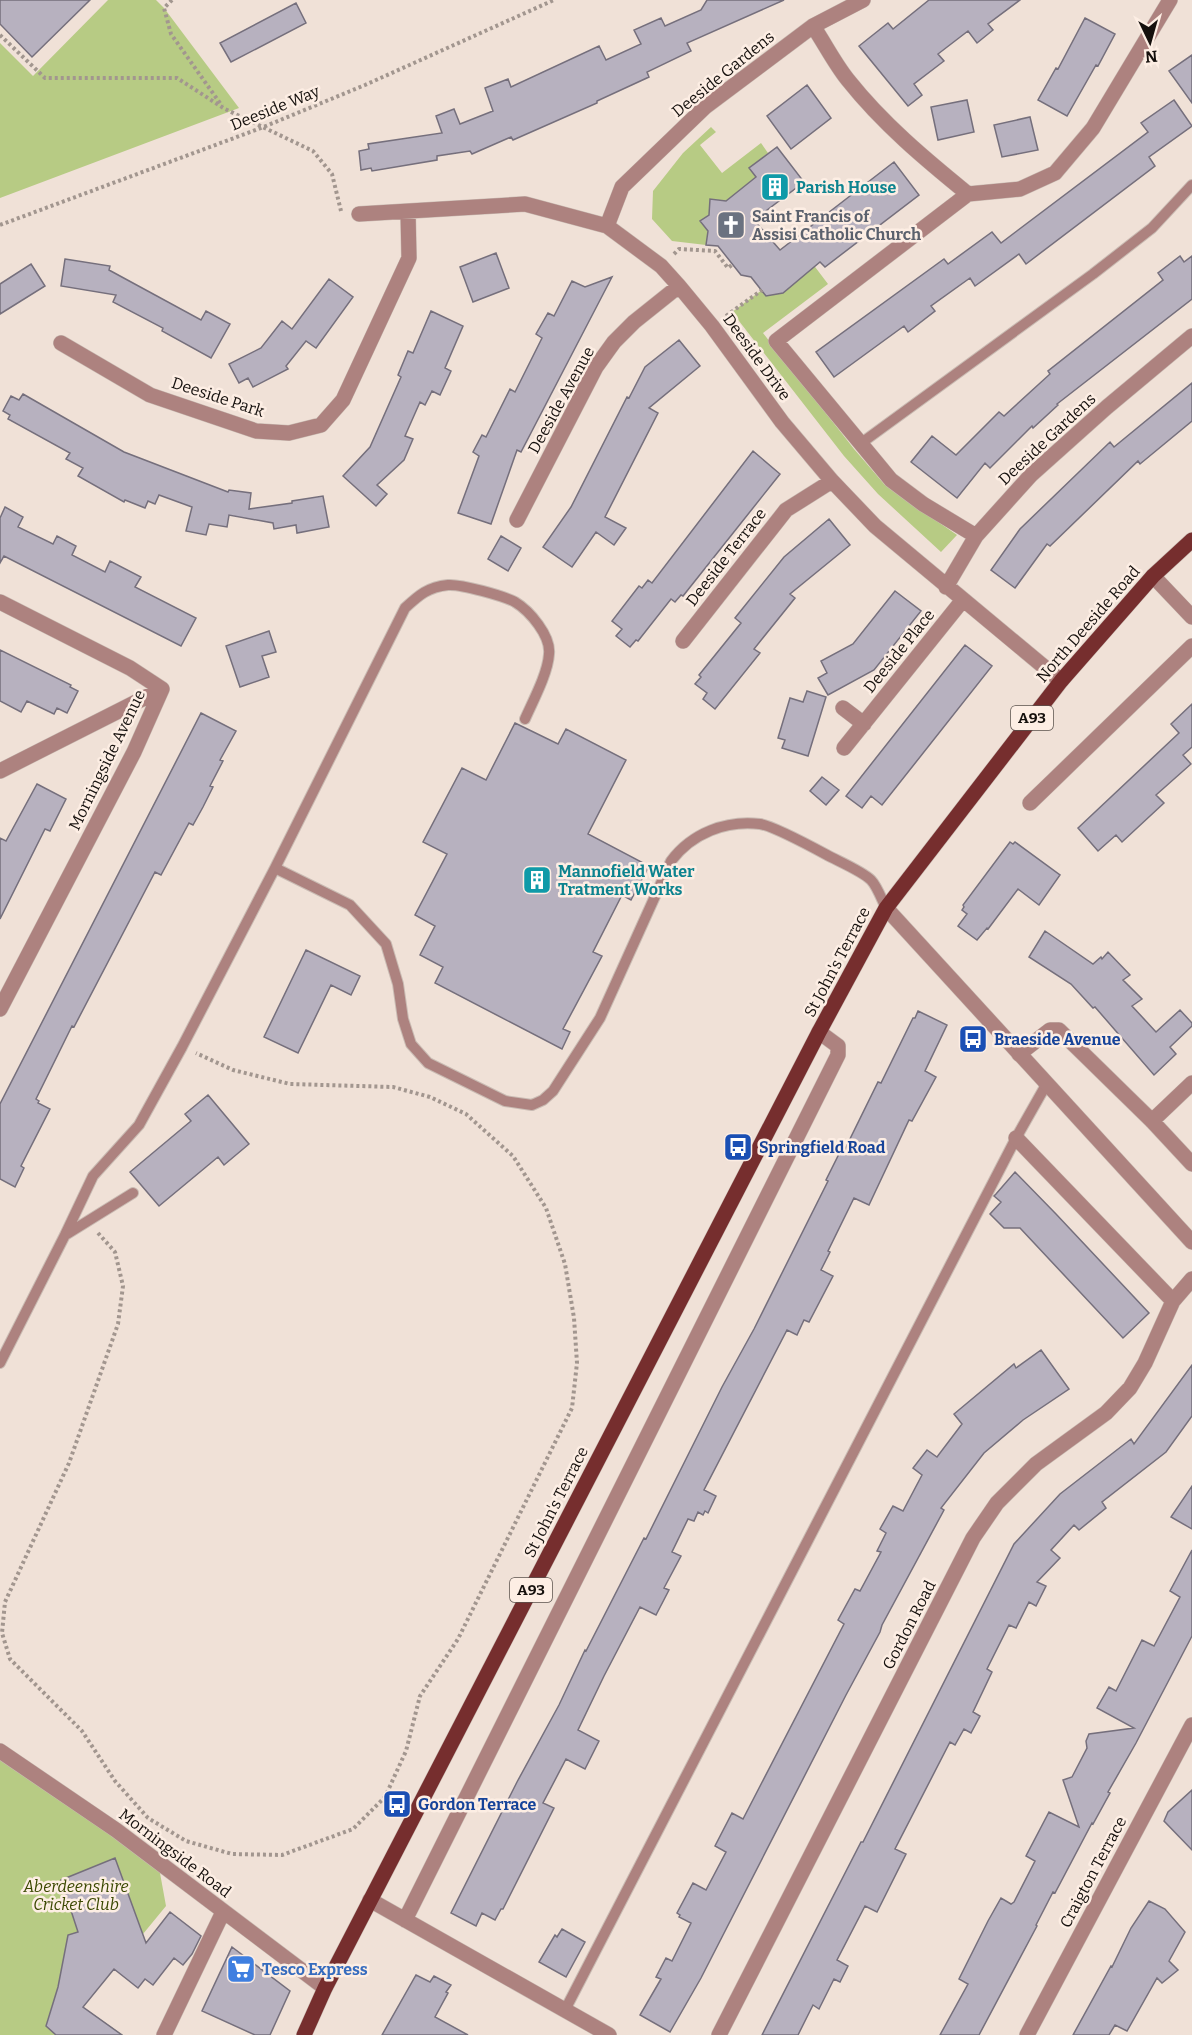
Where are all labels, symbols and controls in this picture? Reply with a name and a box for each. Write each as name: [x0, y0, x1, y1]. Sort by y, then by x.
north arrow: [1120, 12, 1180, 72]
street label: Deeside Gardens: [668, 27, 778, 121]
text: N: [1144, 46, 1158, 66]
street label: Deeside Way: [228, 81, 323, 135]
building icon: Parish House: [759, 171, 791, 203]
place label: Parish House: [796, 178, 897, 197]
place label: Saint Francis of Assisi Catholic Church: [752, 207, 921, 244]
church icon: Saint Francis of Assisi Catholic Church: [715, 209, 747, 241]
street label: Deeside Drive: [719, 310, 795, 404]
street label: Deeside Avenue: [524, 343, 598, 457]
street label: Deeside Park: [169, 373, 267, 421]
street label: Deeside Gardens: [995, 389, 1099, 489]
street label: Deeside Terrace: [682, 504, 770, 610]
street label: North Deeside Road: [1032, 562, 1144, 686]
street label: Deeside Place: [860, 605, 938, 697]
street label: Morningside Avenue: [65, 687, 149, 833]
road number: A93: [1011, 706, 1053, 730]
place label: Mannofield Water Tratment Works: [558, 862, 695, 899]
building icon: Mannofield Water Tratment Works: [521, 864, 553, 896]
street label: St John's Terrace: [800, 904, 874, 1020]
bus stop icon: Braeside Avenue: [957, 1023, 989, 1055]
place label: Braeside Avenue: [994, 1030, 1121, 1049]
bus stop icon: Springfield Road: [722, 1131, 754, 1163]
place label: Springfield Road: [759, 1138, 886, 1157]
street label: St John's Terrace: [520, 1443, 592, 1561]
street label: Gordon Road: [878, 1577, 940, 1673]
road number: A93: [510, 1578, 552, 1602]
bus stop icon: Gordon Terrace: [381, 1788, 413, 1820]
place label: Gordon Terrace: [418, 1795, 536, 1814]
street label: Morningside Road: [115, 1805, 235, 1902]
street label: Craigton Terrace: [1056, 1813, 1130, 1931]
park label: Aberdeenshire Cricket Club: [23, 1877, 129, 1914]
supermarket icon: Tesco Express: [225, 1953, 257, 1985]
place label: Tesco Express: [262, 1960, 368, 1979]

